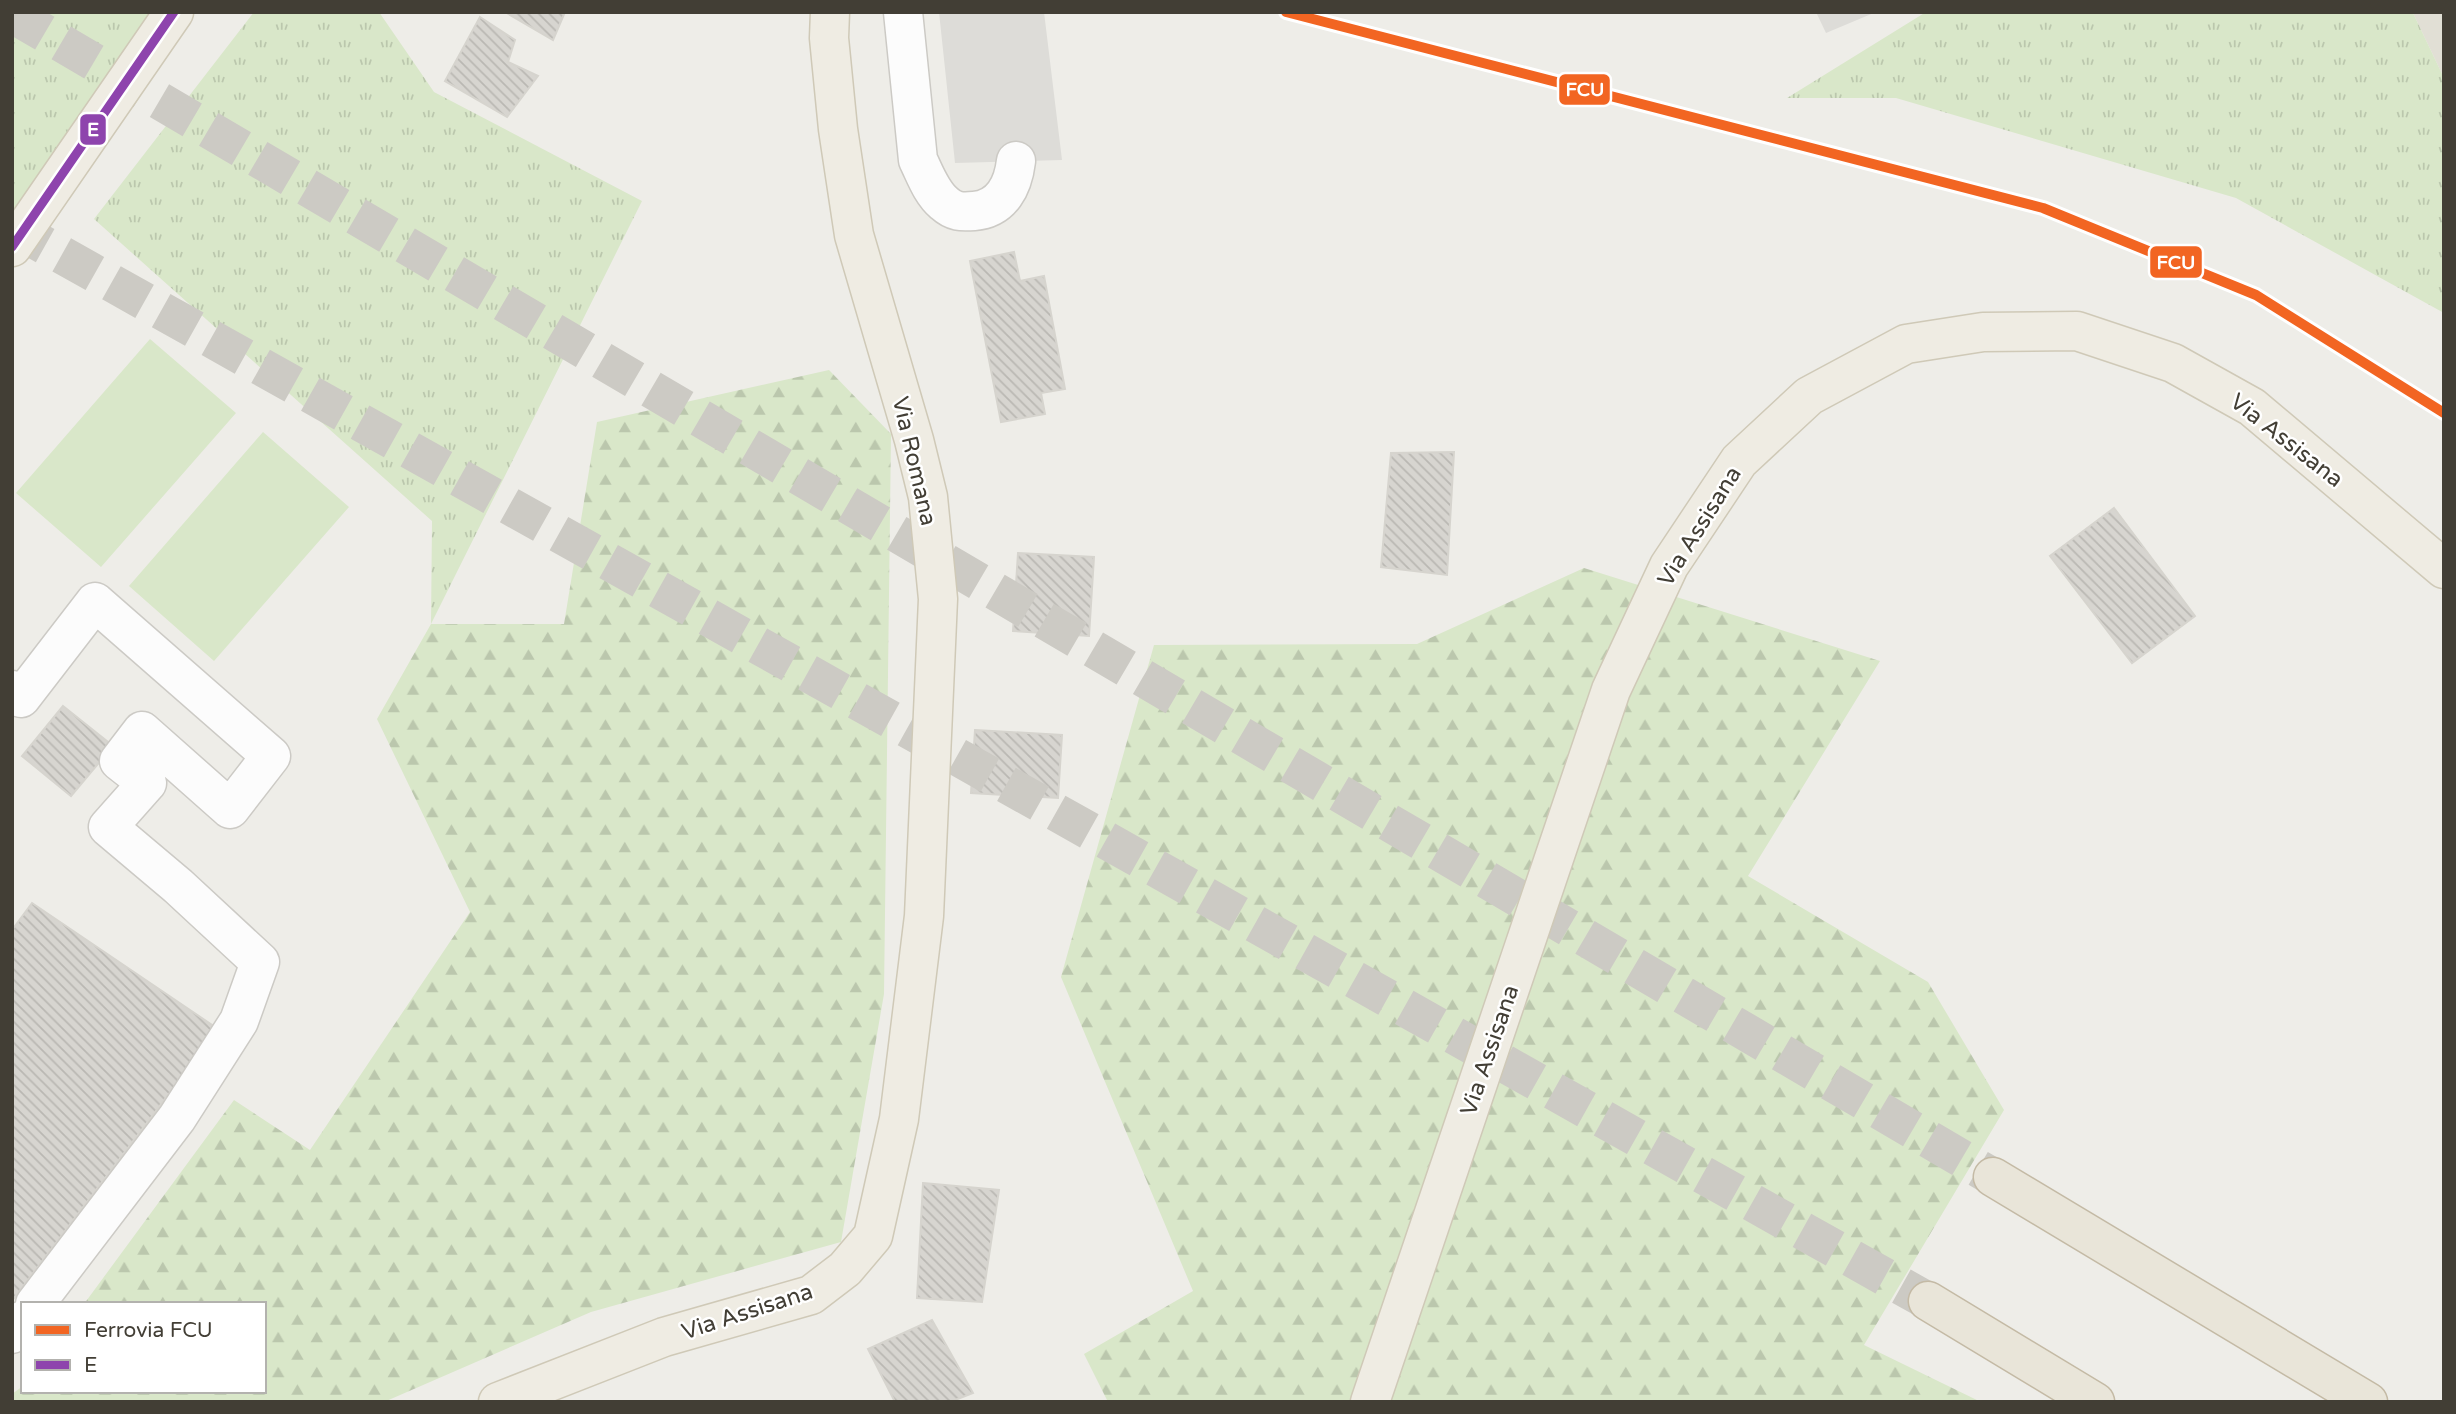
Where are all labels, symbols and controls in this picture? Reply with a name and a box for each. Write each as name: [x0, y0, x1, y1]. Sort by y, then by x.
line badge: FCU: [1558, 73, 1611, 106]
text: FCU: [1566, 79, 1604, 101]
line badge: E: [79, 113, 107, 146]
text: E: [87, 119, 99, 141]
line badge: FCU: [2149, 245, 2203, 279]
text: FCU: [2157, 252, 2195, 274]
street label: Via Assisana: [2224, 388, 2349, 494]
street label: Via Romana: [886, 394, 942, 529]
street label: Via Assisana: [1652, 461, 1748, 592]
street label: Via Assisana: [1455, 981, 1525, 1119]
street label: Via Assisana: [678, 1278, 816, 1346]
legend: [21, 1302, 266, 1393]
text: Ferrovia FCU: [84, 1318, 213, 1343]
text: E: [84, 1353, 97, 1378]

